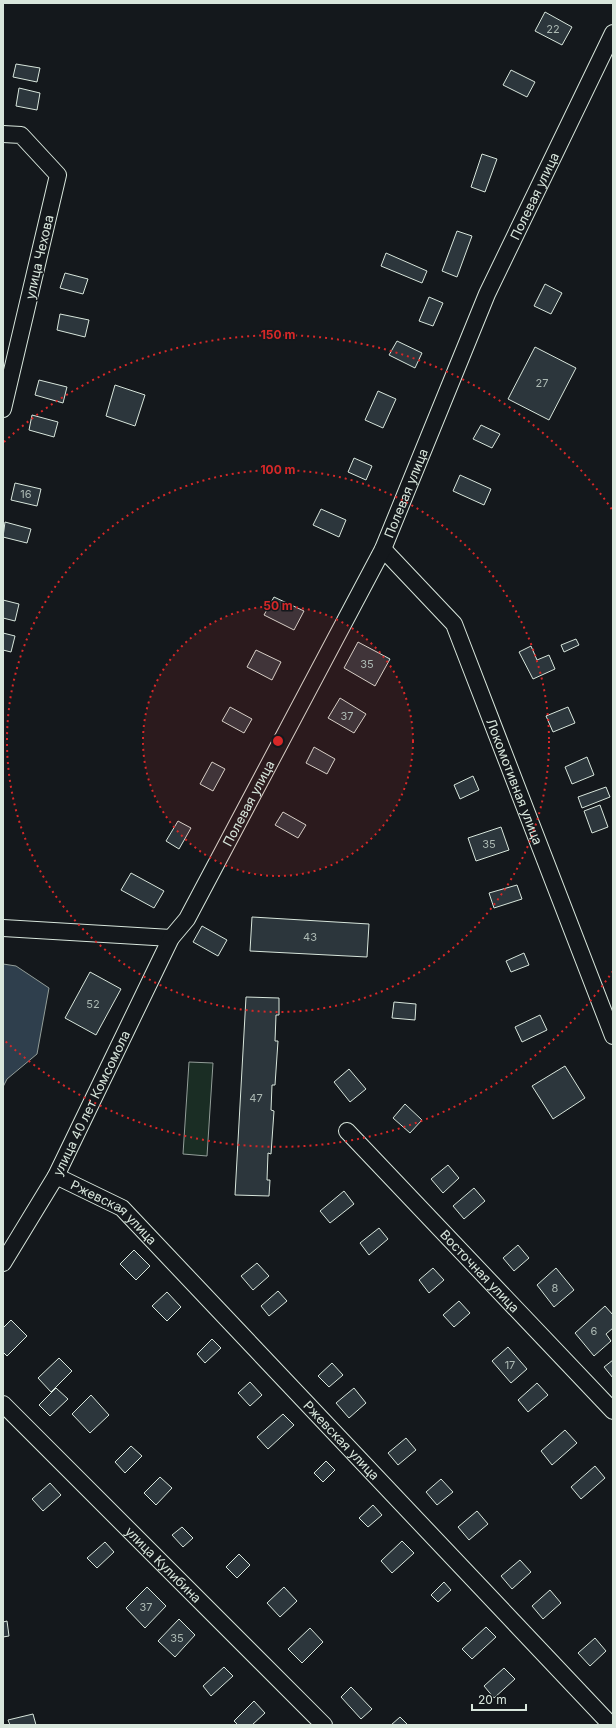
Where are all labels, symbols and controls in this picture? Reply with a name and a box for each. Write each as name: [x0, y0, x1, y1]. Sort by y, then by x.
house number: 22: [546, 22, 560, 36]
street label: Полевая улица: [506, 150, 562, 242]
street label: улица Чехова: [22, 213, 56, 301]
text: 150 m: [261, 327, 295, 342]
house number: 27: [536, 376, 548, 390]
street label: Полевая улица: [380, 446, 431, 540]
text: 100 m: [260, 462, 296, 477]
house number: 16: [20, 487, 32, 501]
text: 50 m: [263, 598, 293, 613]
house number: 35: [360, 657, 374, 671]
house number: 37: [340, 709, 354, 723]
street label: Локомотивная улица: [483, 716, 546, 847]
centre of rings: [271, 734, 285, 748]
street label: Полевая улица: [219, 758, 278, 849]
house number: 35: [482, 837, 496, 851]
house number: 43: [303, 930, 317, 944]
house number: 52: [86, 997, 100, 1011]
street label: улица 40 лет Комсомола: [49, 1028, 133, 1178]
house number: 47: [249, 1091, 263, 1105]
street label: Ржевская улица: [68, 1176, 160, 1248]
street label: Восточная улица: [437, 1226, 523, 1316]
house number: 8: [552, 1281, 559, 1295]
house number: 6: [591, 1324, 598, 1338]
house number: 17: [505, 1358, 515, 1372]
street label: Ржевская улица: [300, 1397, 383, 1483]
street label: улица Кулибина: [122, 1523, 205, 1606]
house number: 37: [139, 1600, 153, 1614]
house number: 35: [170, 1631, 184, 1645]
scale bar: [472, 1686, 526, 1712]
text: 20 m: [478, 1692, 507, 1707]

